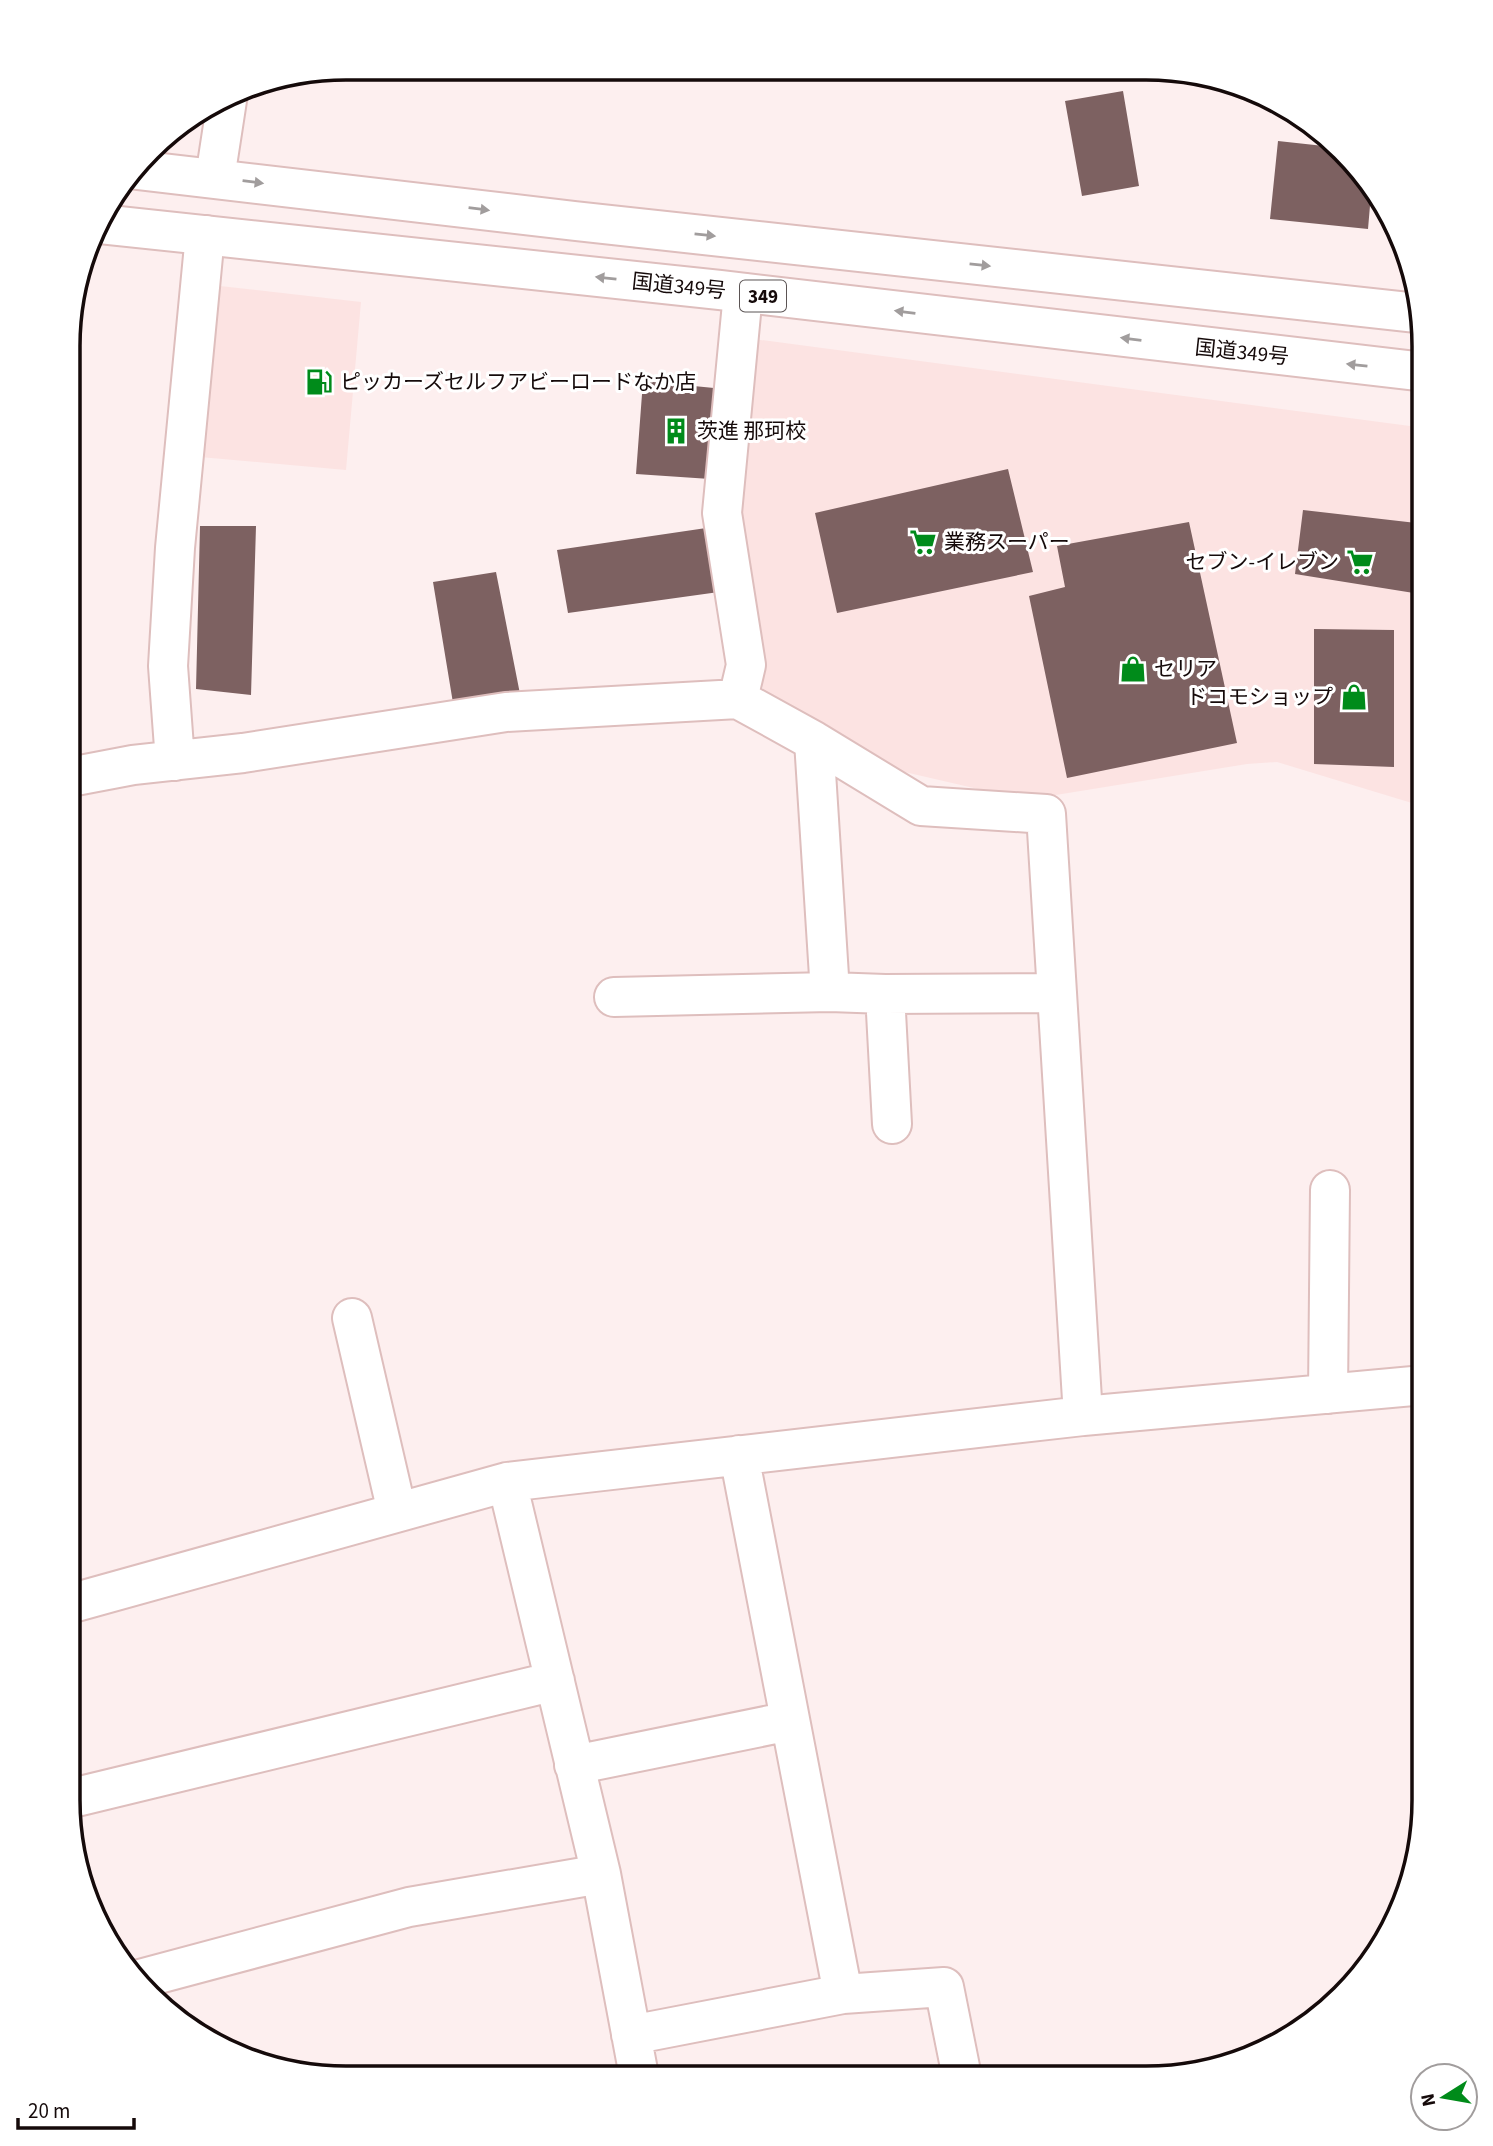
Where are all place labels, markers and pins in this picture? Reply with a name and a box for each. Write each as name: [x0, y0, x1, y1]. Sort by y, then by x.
fuel station icon: ピッカーズセルフアビーロードなか店: [304, 367, 334, 397]
place label: ピッカーズセルフアビーロードなか店: [340, 367, 696, 397]
building icon: 茨進 那珂校: [661, 416, 691, 446]
place label: 茨進 那珂校: [697, 416, 806, 446]
supermarket icon: 業務スーパー: [908, 527, 938, 557]
place label: 業務スーパー: [944, 527, 1070, 557]
place label: セブン-イレブン: [1185, 547, 1339, 577]
supermarket icon: セブン-イレブン: [1345, 547, 1375, 577]
shop icon: セリア: [1118, 654, 1148, 684]
place label: セリア: [1154, 654, 1217, 684]
place label: ドコモショップ: [1186, 682, 1333, 712]
shop icon: ドコモショップ: [1339, 682, 1369, 712]

